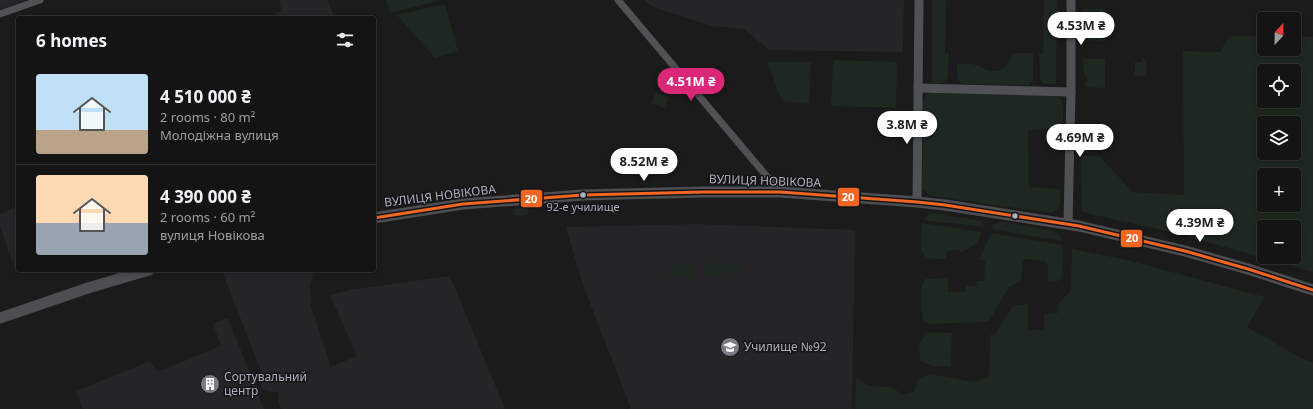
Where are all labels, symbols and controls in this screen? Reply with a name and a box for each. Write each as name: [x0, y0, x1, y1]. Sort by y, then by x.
pin: 4.53M ₴: [1044, 12, 1118, 46]
north arrow: [1257, 12, 1301, 56]
map controls: [1257, 12, 1301, 264]
text: 4.53M ₴: [1056, 16, 1106, 34]
text: 6 homes: [36, 29, 107, 52]
icon: filters: [334, 29, 356, 51]
button: locate: [1257, 64, 1301, 108]
pin: 4.51M ₴: [654, 68, 728, 102]
text: 4.51M ₴: [666, 72, 716, 90]
text: 4 510 000 ₴: [160, 85, 251, 108]
icon: home: [68, 90, 116, 138]
text: 2 rooms · 80 m²: [160, 108, 255, 126]
pin: 3.8M ₴: [874, 111, 940, 145]
text: 3.8M ₴: [886, 115, 928, 133]
button: layers: [1257, 116, 1301, 160]
pin: 4.69M ₴: [1043, 124, 1117, 158]
text: Молодіжна вулиця: [160, 126, 279, 144]
text: 4.69M ₴: [1055, 128, 1105, 146]
pin: 8.52M ₴: [607, 148, 681, 182]
text: 8.52M ₴: [619, 152, 669, 170]
button: +: [1257, 168, 1301, 212]
street label: ВУЛИЦЯ НОВІКОВА: [709, 170, 822, 191]
street label: ВУЛИЦЯ НОВІКОВА: [383, 180, 497, 211]
text: 4 390 000 ₴: [160, 185, 251, 208]
line badge: 20: [837, 187, 860, 207]
line badge: 20: [520, 189, 543, 208]
text: 20: [842, 189, 854, 204]
marker: 92-е училище: [578, 190, 588, 200]
icon: home: [68, 191, 116, 239]
text: 20: [525, 191, 537, 206]
place label: 92-е училище: [546, 199, 620, 214]
text: 2 rooms · 60 m²: [160, 208, 255, 226]
pin: 4.39M ₴: [1163, 209, 1237, 243]
unlabelled marker: [1010, 211, 1020, 221]
text: 4.39M ₴: [1175, 213, 1225, 231]
button: −: [1257, 220, 1301, 264]
text: вулиця Новікова: [160, 226, 265, 244]
line badge: 20: [1120, 229, 1143, 248]
text: 20: [1126, 230, 1138, 245]
school or university icon: Училище №92: [719, 336, 741, 358]
place label: Училище №92: [744, 338, 827, 355]
place label: Сортувальний центр: [224, 368, 307, 399]
building icon: Сортувальний центр: [199, 373, 221, 395]

